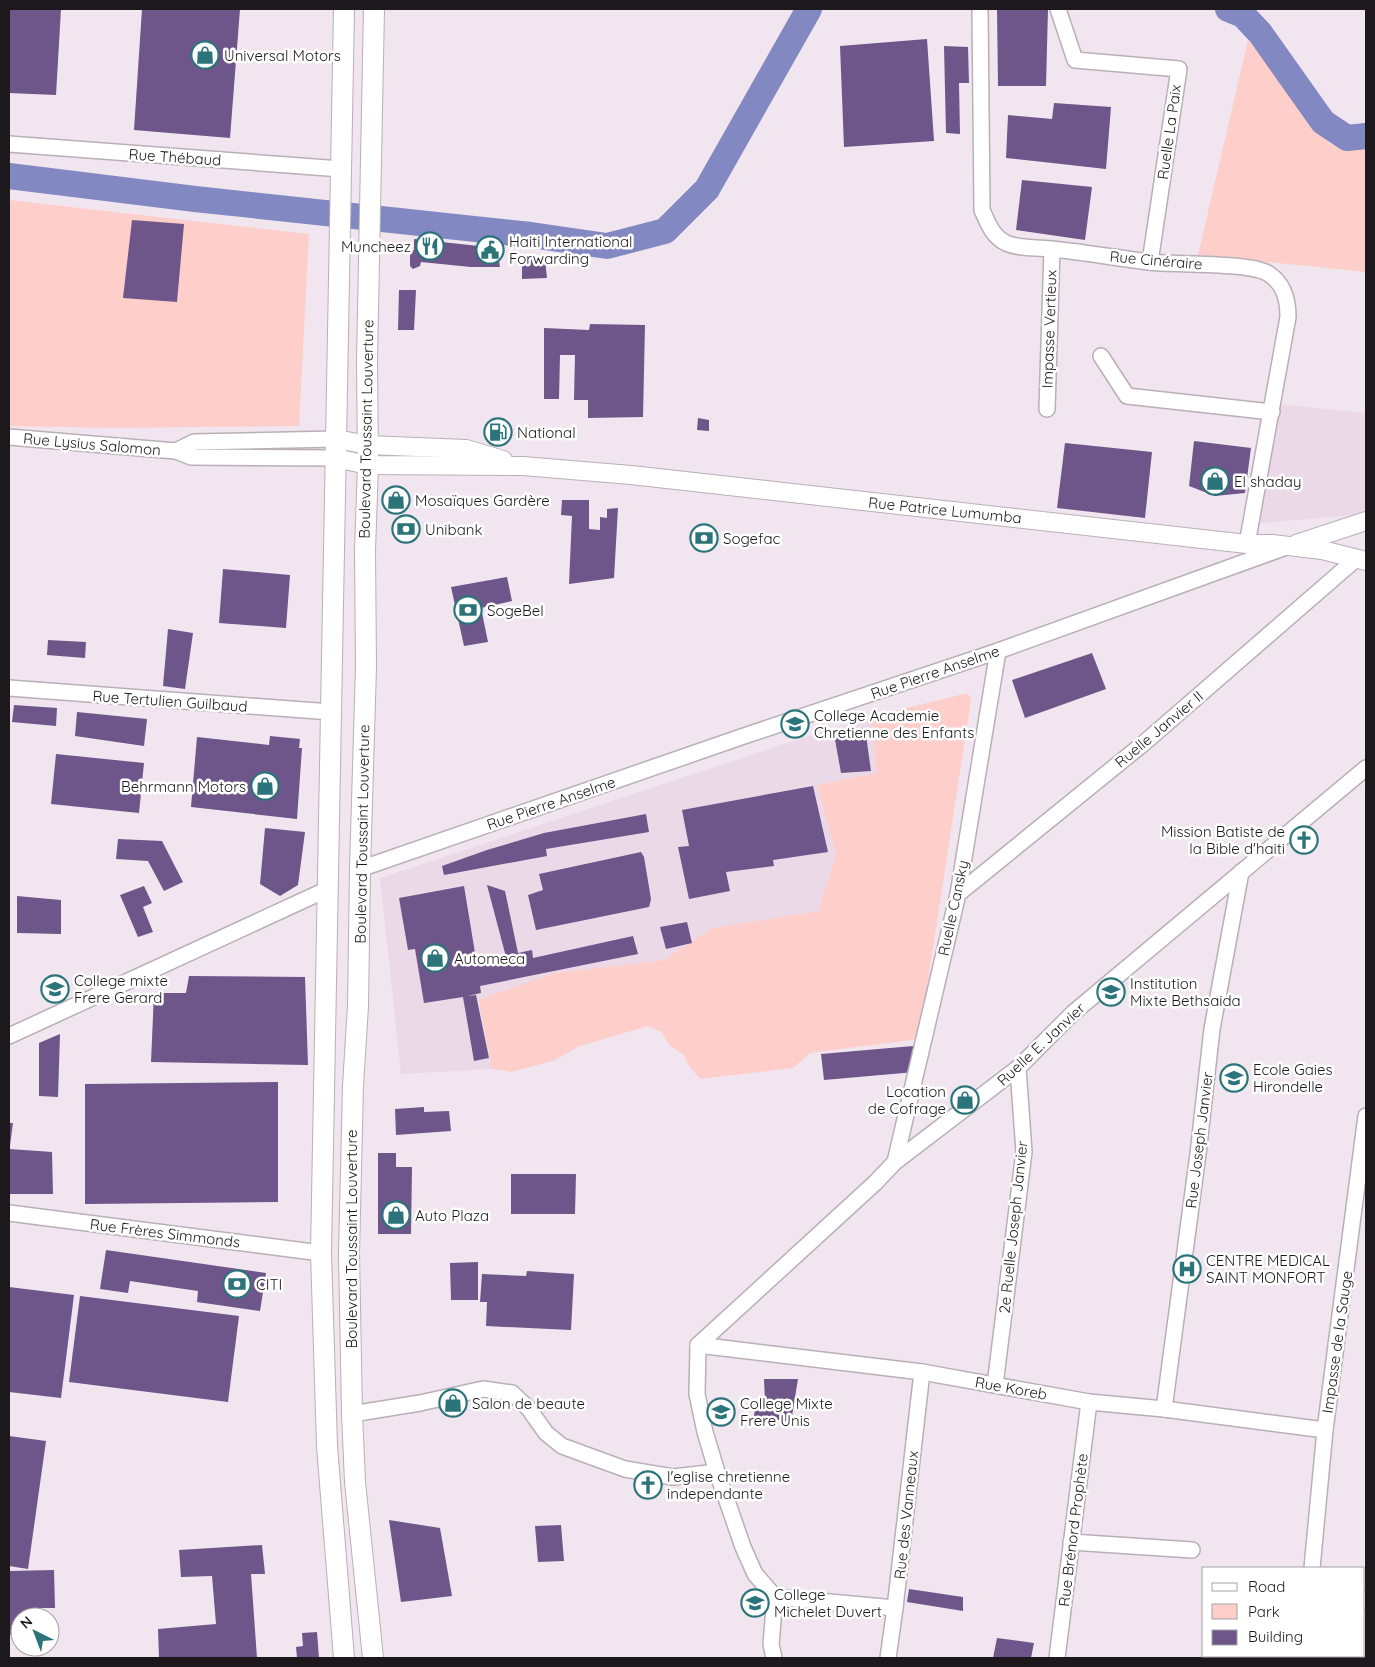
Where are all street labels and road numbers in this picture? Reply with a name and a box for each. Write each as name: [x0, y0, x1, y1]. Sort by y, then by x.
street label: Ruelle La Paix: [1153, 83, 1185, 181]
street label: Rue Thébaud: [128, 144, 222, 170]
street label: Rue Cinéraire: [1109, 246, 1203, 274]
street label: Impasse Vertieux: [1037, 269, 1061, 389]
street label: Boulevard Toussaint Louverture: [355, 319, 377, 539]
street label: Rue Lysius Salomon: [22, 429, 162, 459]
street label: Rue Patrice Lumumba: [867, 493, 1023, 527]
street label: Rue Pierre Anselme: [868, 641, 1002, 703]
street label: Rue Tertulien Guilbaud: [92, 686, 248, 716]
street label: Ruelle Janvier II: [1111, 687, 1207, 771]
street label: Boulevard Toussaint Louverture: [351, 724, 373, 944]
street label: Rue Pierre Anselme: [484, 772, 618, 834]
street label: Ruelle Cansky: [934, 858, 972, 958]
street label: Ruelle E. Janvier: [993, 998, 1089, 1090]
street label: Rue Joseph Janvier: [1181, 1070, 1217, 1209]
street label: Boulevard Toussaint Louverture: [342, 1129, 361, 1349]
street label: 2e Ruelle Joseph Janvier: [994, 1139, 1032, 1314]
street label: Rue Frères Simmonds: [89, 1214, 241, 1252]
street label: Impasse de la Sauge: [1318, 1269, 1356, 1415]
street label: Rue Koreb: [973, 1372, 1049, 1404]
street label: Rue des Vanneaux: [890, 1450, 922, 1580]
street label: Rue Brénord Prophète: [1054, 1452, 1092, 1608]

